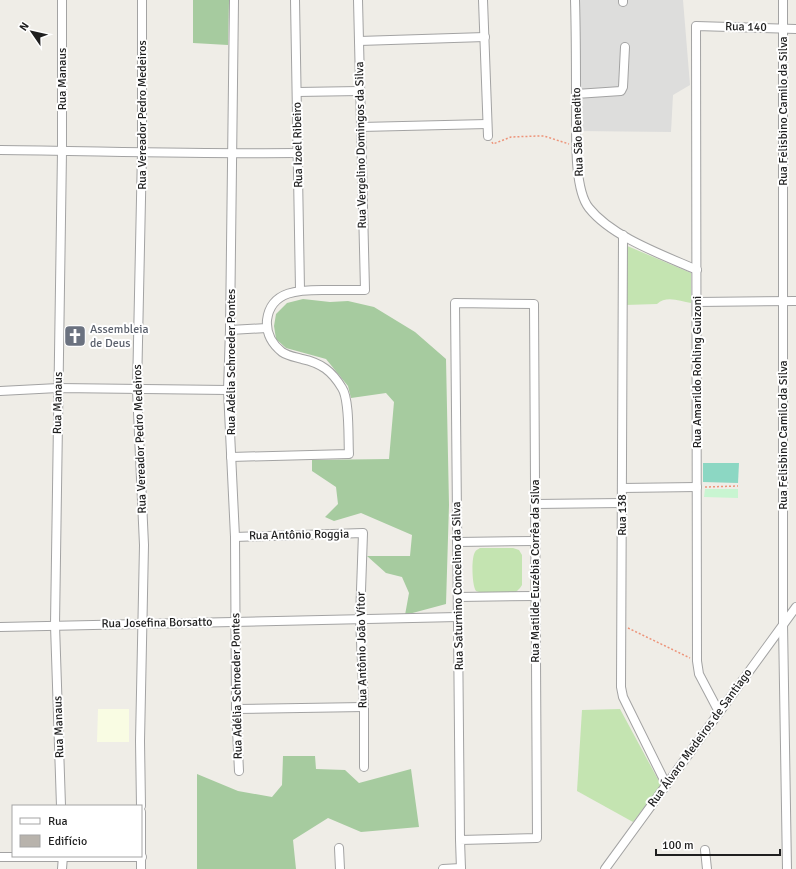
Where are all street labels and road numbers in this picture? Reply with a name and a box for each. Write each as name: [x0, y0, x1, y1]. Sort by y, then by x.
street label: Rua 140: [725, 19, 767, 35]
street label: Rua Felisbino Camilo da Silva: [776, 36, 791, 186]
street label: Rua Vereador Pedro Medeiros: [135, 40, 150, 190]
street label: Rua Manaus: [55, 48, 70, 110]
street label: Rua Vergelino Domingos da Silva: [352, 61, 370, 229]
street label: Rua São Benedito: [569, 87, 587, 177]
street label: Rua Izoel Ribeiro: [290, 102, 306, 188]
street label: Rua Adélia Schroeder Pontes: [224, 289, 239, 435]
street label: Rua Amarildo Rohling Guizoni: [690, 296, 705, 448]
street label: Rua Felisbino Camilo da Silva: [776, 360, 791, 510]
street label: Rua Vereador Pedro Medeiros: [130, 364, 150, 514]
street label: Rua Manaus: [50, 372, 66, 434]
street label: Rua Matilde Euzébia Corrêa da Silva: [528, 479, 543, 663]
street label: Rua 138: [615, 494, 630, 536]
street label: Rua Saturnino Concelino da Silva: [449, 501, 467, 671]
street label: Rua Antônio Roggia: [249, 527, 349, 543]
street label: Rua Antônio João Vítor: [353, 591, 371, 708]
street label: Rua Adélia Schroeder Pontes: [228, 613, 246, 759]
street label: Rua Josefina Borsatto: [101, 615, 213, 631]
street label: Rua Álvaro Medeiros de Santiago: [645, 666, 755, 810]
street label: Rua Manaus: [50, 696, 68, 758]

